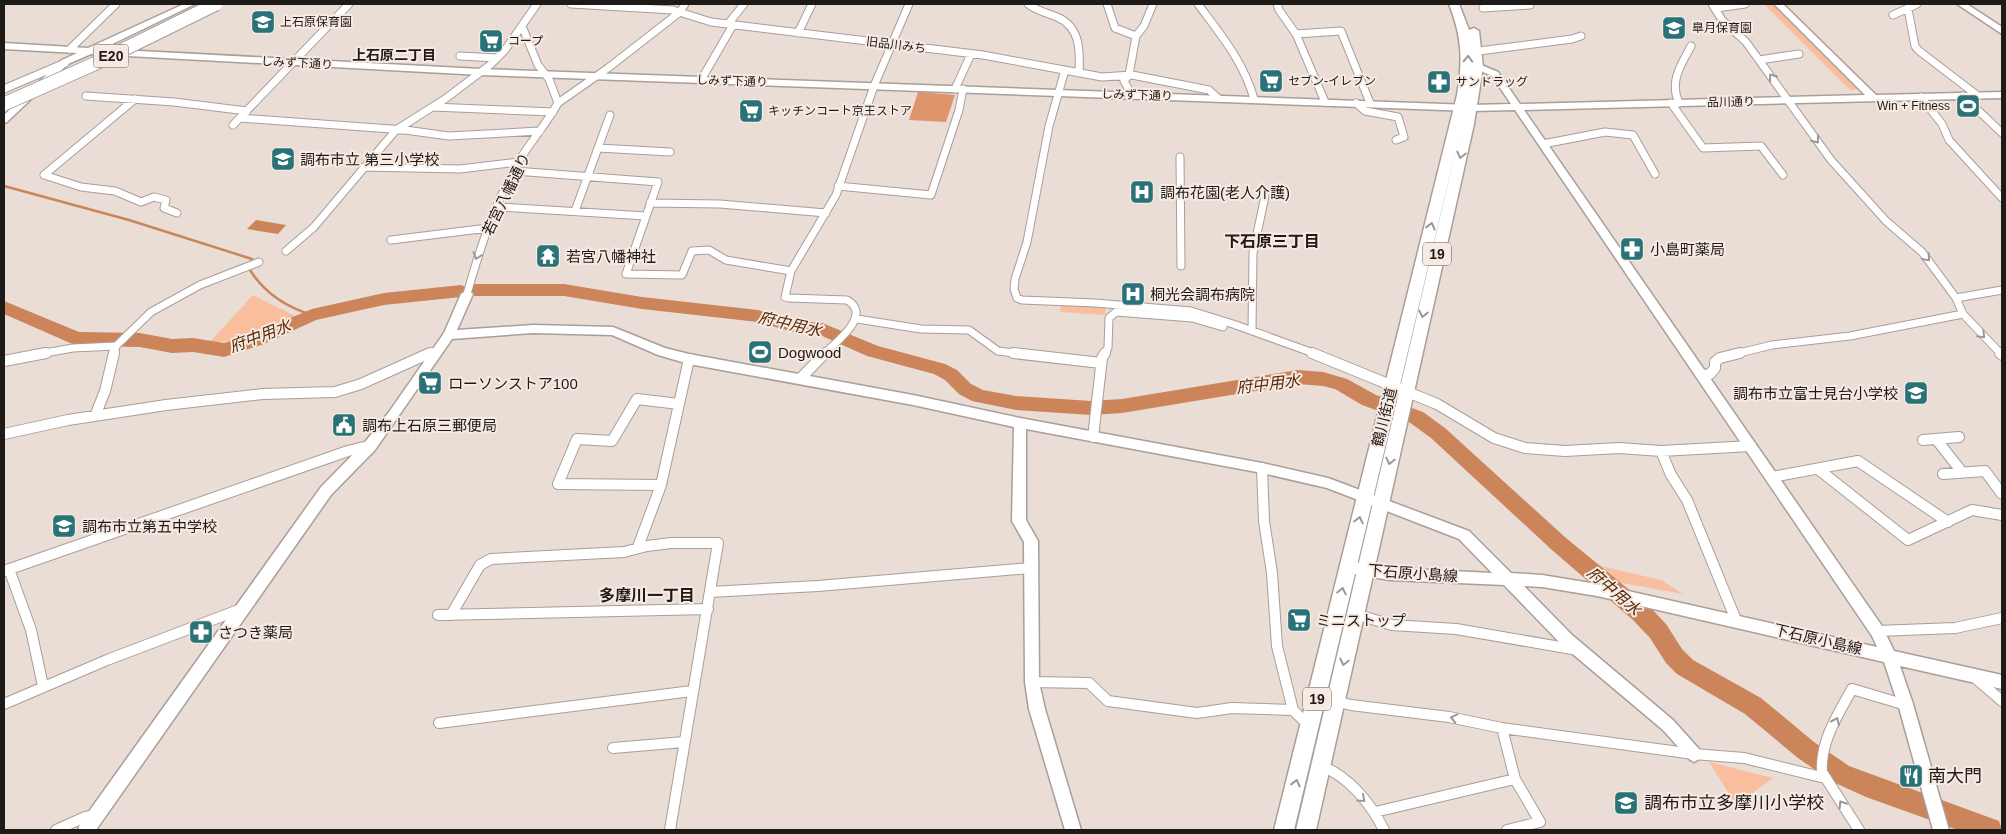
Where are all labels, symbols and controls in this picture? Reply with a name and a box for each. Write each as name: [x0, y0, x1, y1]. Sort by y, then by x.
school or university icon: 上石原保育園: [250, 9, 276, 35]
place label: 上石原保育園: [280, 15, 352, 29]
school or university icon: 皐月保育園: [1661, 15, 1687, 41]
place label: 皐月保育園: [1692, 21, 1752, 35]
supermarket icon: コープ: [478, 28, 504, 54]
place label: コープ: [508, 34, 543, 48]
street label: 旧品川みち: [865, 34, 927, 56]
road number: E20: [94, 44, 128, 68]
district label: 上石原二丁目: [352, 47, 436, 63]
street label: しみず下通り: [261, 54, 333, 72]
one-way arrow: [1462, 55, 1473, 63]
supermarket icon: セブン-イレブン: [1258, 68, 1284, 94]
pharmacy icon: サンドラッグ: [1426, 69, 1452, 95]
street label: しみず下通り: [696, 73, 768, 89]
place label: セブン-イレブン: [1288, 74, 1376, 88]
one-way arrow: [1769, 74, 1778, 83]
place label: サンドラッグ: [1456, 75, 1528, 89]
street label: しみず下通り: [1101, 87, 1173, 103]
sports icon: Win + Fitness: [1955, 93, 1981, 119]
street label: 品川通り: [1707, 95, 1755, 109]
supermarket icon: キッチンコート京王ストア: [738, 98, 764, 124]
place label: Win + Fitness: [1877, 99, 1950, 113]
place label: キッチンコート京王ストア: [768, 104, 912, 118]
one-way arrow: [1811, 134, 1819, 143]
school or university icon: 調布市立 第三小学校: [270, 146, 296, 172]
street label: 若宮八幡通り: [479, 150, 533, 238]
place label: 調布市立 第三小学校: [300, 151, 439, 168]
one-way arrow: [1456, 151, 1467, 160]
hospital icon: 調布花園(老人介護): [1129, 179, 1155, 205]
place label: 調布花園(老人介護): [1160, 184, 1290, 201]
one-way arrow: [1425, 222, 1436, 231]
district label: 下石原三丁目: [1224, 233, 1320, 250]
pharmacy icon: 小島町薬局: [1619, 236, 1645, 262]
place label: 小島町薬局: [1650, 241, 1725, 258]
road number: 19: [1423, 242, 1451, 266]
temple icon: 若宮八幡神社: [535, 243, 561, 269]
place label: 若宮八幡神社: [566, 248, 656, 265]
one-way arrow: [473, 251, 483, 259]
one-way arrow: [1921, 253, 1930, 262]
hospital icon: 桐光会調布病院: [1120, 281, 1146, 307]
place label: 桐光会調布病院: [1150, 286, 1255, 303]
water label: 府中用水: [757, 309, 825, 340]
one-way arrow: [1418, 309, 1429, 318]
water label: 府中用水: [227, 316, 295, 355]
one-way arrow: [1976, 329, 1985, 338]
sports icon: Dogwood: [747, 339, 773, 365]
place label: Dogwood: [778, 344, 841, 361]
supermarket icon: ローソンストア100: [417, 370, 443, 396]
water label: 府中用水: [1235, 371, 1303, 396]
place label: ローソンストア100: [448, 375, 578, 392]
school or university icon: 調布市立富士見台小学校: [1903, 380, 1929, 406]
place label: 調布市立富士見台小学校: [1733, 385, 1898, 402]
street label: 鶴川街道: [1368, 386, 1400, 448]
public building icon: 調布上石原三郵便局: [331, 412, 357, 438]
place label: 調布上石原三郵便局: [362, 417, 497, 434]
one-way arrow: [1385, 457, 1396, 466]
school or university icon: 調布市立第五中学校: [51, 513, 77, 539]
one-way arrow: [1353, 515, 1364, 524]
place label: 調布市立第五中学校: [82, 518, 217, 535]
street label: 下石原小島線: [1368, 561, 1458, 585]
water label: 府中用水: [1584, 564, 1645, 620]
district label: 多摩川一丁目: [599, 587, 695, 604]
one-way arrow: [1336, 587, 1347, 595]
supermarket icon: ミニストップ: [1286, 607, 1312, 633]
place label: ミニストップ: [1316, 612, 1406, 629]
pharmacy icon: さつき薬局: [188, 619, 214, 645]
street label: 下石原小島線: [1772, 621, 1864, 657]
place label: さつき薬局: [218, 624, 293, 641]
one-way arrow: [1339, 657, 1350, 666]
road number: 19: [1303, 688, 1331, 711]
one-way arrow: [1450, 713, 1459, 724]
one-way arrow: [1829, 717, 1840, 726]
restaurant icon: 南大門: [1898, 763, 1924, 789]
place label: 南大門: [1928, 766, 1982, 786]
one-way arrow: [1290, 778, 1301, 787]
school or university icon: 調布市立多摩川小学校: [1613, 790, 1639, 816]
one-way arrow: [1357, 793, 1366, 802]
place label: 調布市立多摩川小学校: [1644, 793, 1824, 813]
one-way arrow: [1839, 800, 1848, 810]

